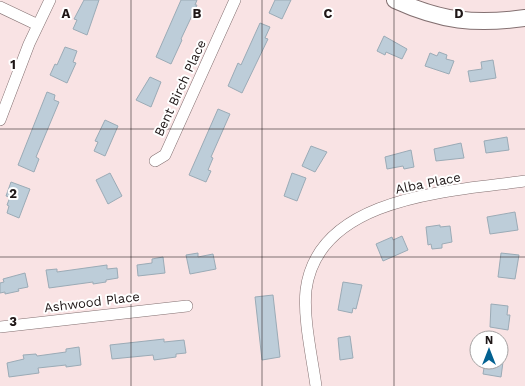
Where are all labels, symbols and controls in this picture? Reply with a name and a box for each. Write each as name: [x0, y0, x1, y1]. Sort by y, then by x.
text: A: [62, 6, 71, 21]
text: B: [193, 6, 202, 21]
text: C: [324, 6, 333, 21]
text: D: [454, 6, 464, 21]
street label: Bent Birch Place: [151, 37, 209, 139]
text: 1: [10, 57, 16, 72]
street label: Alba Place: [394, 169, 462, 197]
text: 2: [9, 186, 17, 201]
street label: Ashwood Place: [43, 289, 141, 315]
text: 3: [9, 314, 17, 329]
north arrow: [469, 330, 509, 370]
text: N: [485, 334, 493, 347]

